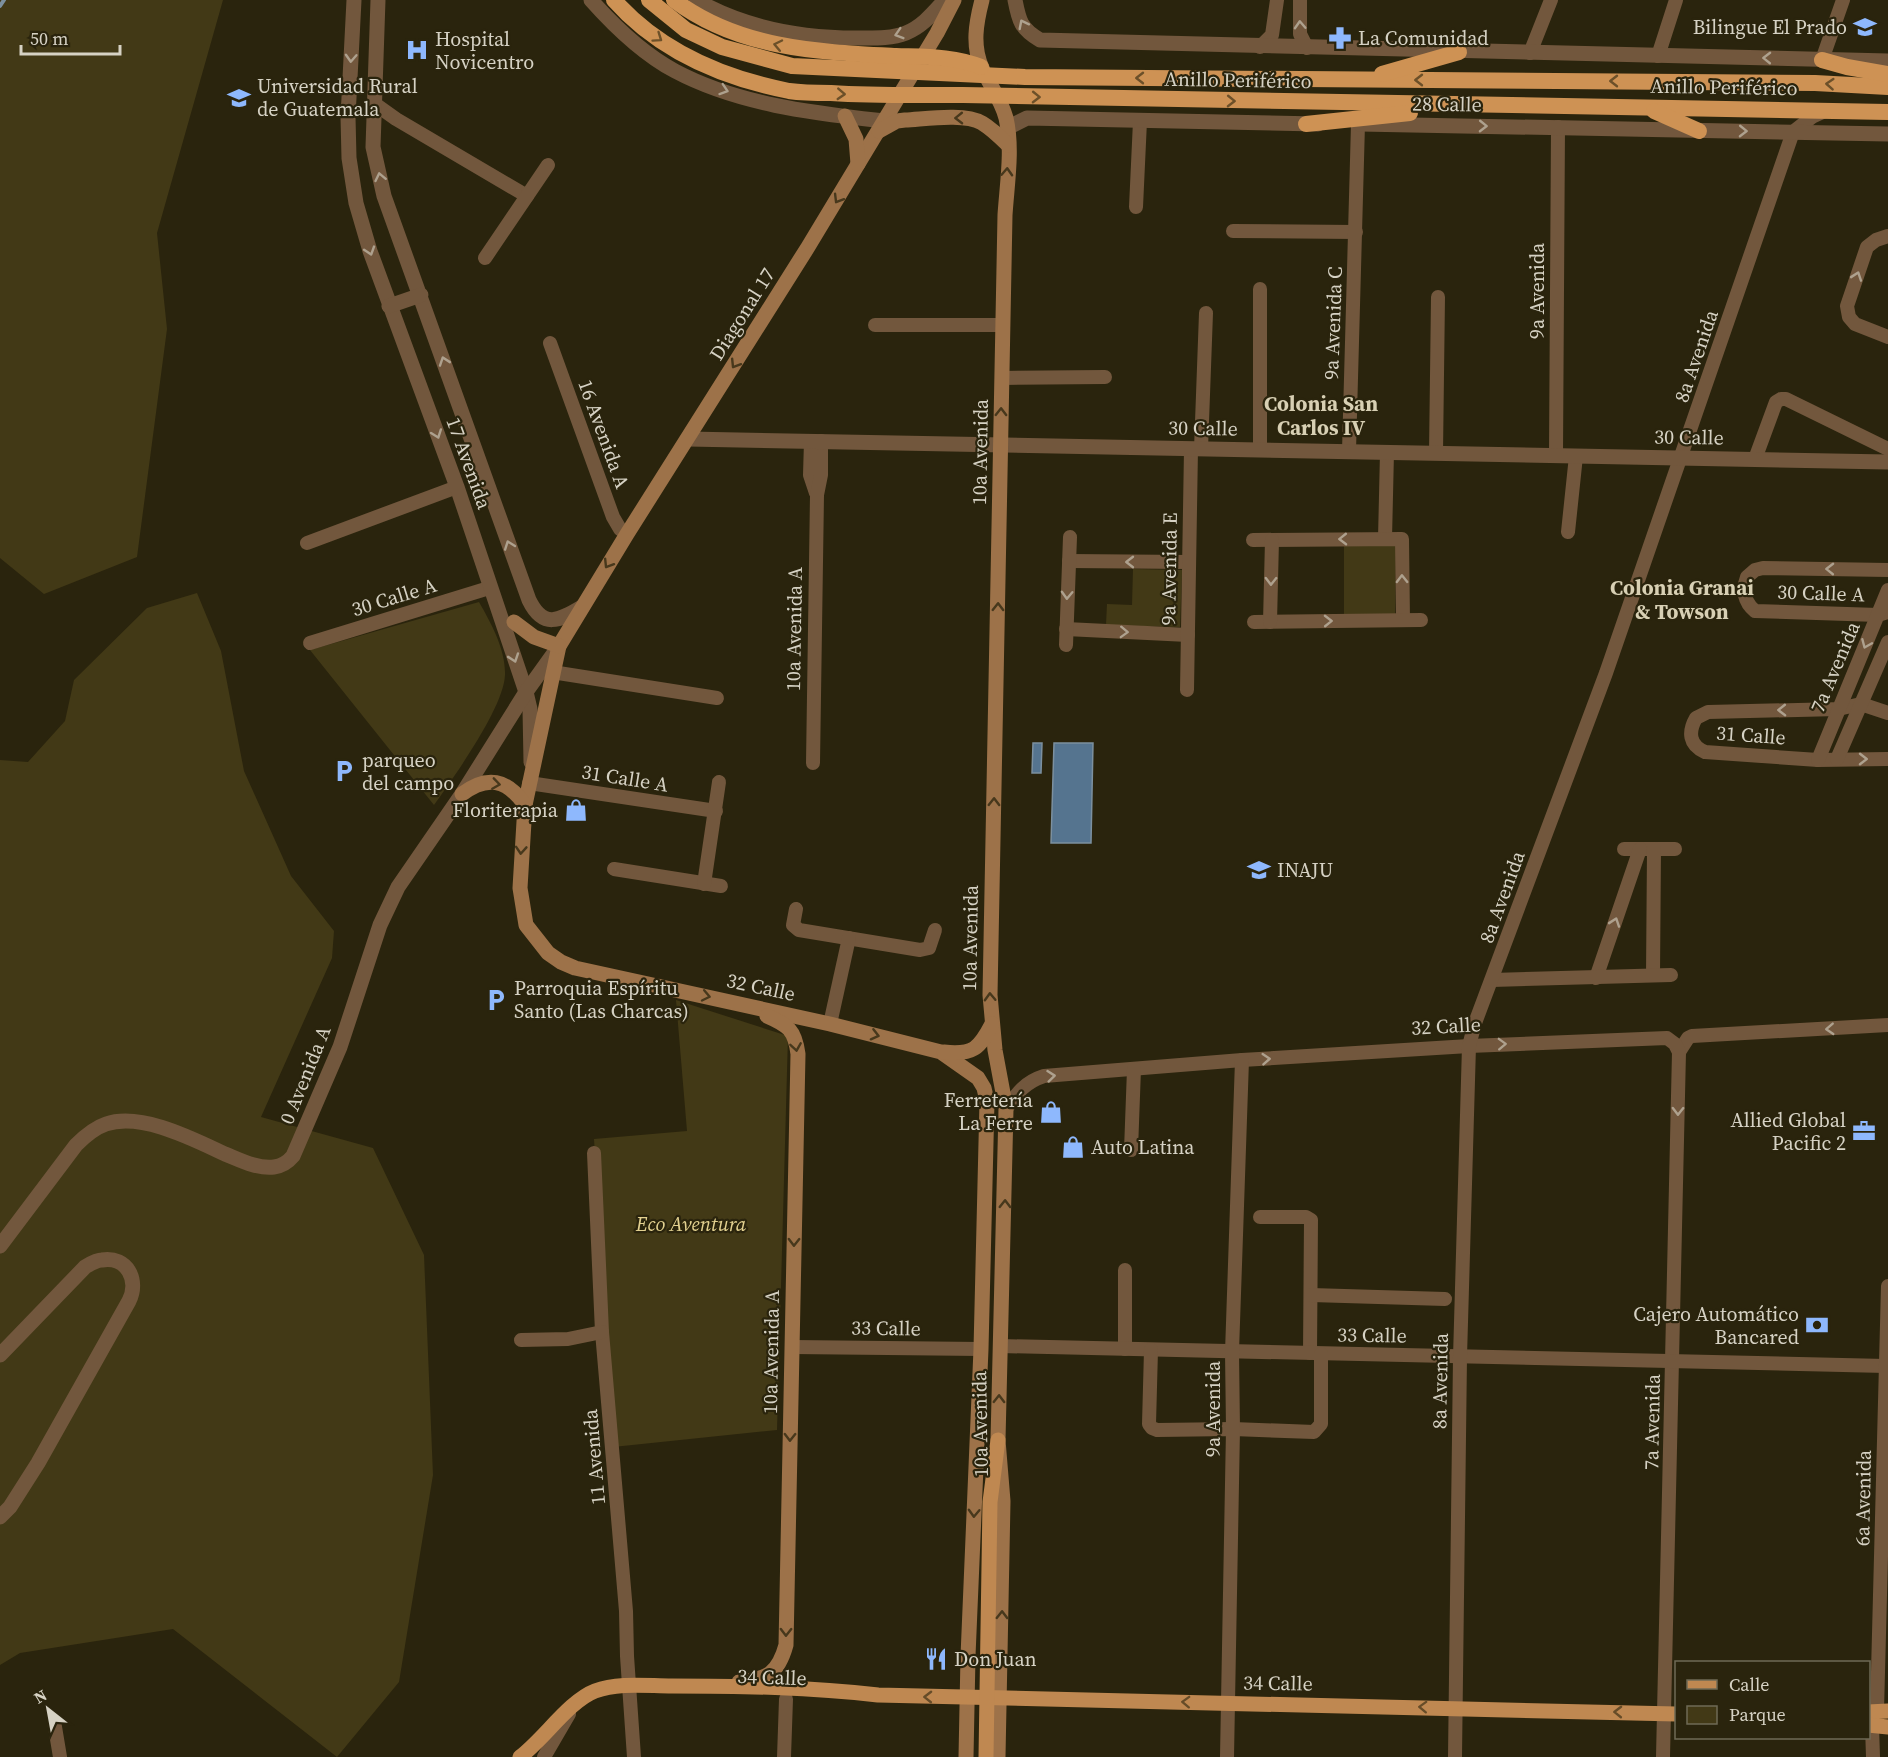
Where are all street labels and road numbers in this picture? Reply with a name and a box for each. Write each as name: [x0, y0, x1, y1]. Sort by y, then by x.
street label: Anillo Periférico: [1164, 65, 1312, 95]
street label: Anillo Periférico: [1650, 72, 1798, 102]
street label: 28 Calle: [1412, 89, 1482, 119]
street label: 9a Avenida: [1523, 242, 1551, 339]
street label: Diagonal 17: [703, 262, 781, 366]
street label: 9a Avenida C: [1317, 266, 1349, 380]
street label: 8a Avenida: [1667, 305, 1725, 406]
street label: 16 Avenida A: [571, 376, 637, 493]
street label: 10a Avenida: [965, 398, 995, 505]
street label: 17 Avenida: [439, 413, 499, 514]
street label: 30 Calle: [1168, 413, 1238, 443]
street label: 30 Calle: [1654, 422, 1724, 452]
street label: 9a Avenida E: [1154, 512, 1184, 626]
street label: 10a Avenida A: [779, 566, 809, 691]
street label: 30 Calle A: [348, 571, 441, 623]
street label: 30 Calle A: [1777, 577, 1866, 609]
street label: 7a Avenida: [1803, 616, 1867, 717]
street label: 31 Calle: [1715, 719, 1787, 751]
street label: 31 Calle A: [580, 757, 671, 799]
street label: 8a Avenida: [1472, 846, 1532, 947]
street label: 10a Avenida: [955, 884, 985, 991]
street label: 32 Calle: [724, 966, 798, 1008]
street label: 32 Calle: [1411, 1010, 1481, 1042]
street label: 0 Avenida A: [273, 1021, 338, 1128]
street label: 10a Avenida A: [756, 1289, 786, 1414]
street label: 33 Calle: [851, 1313, 921, 1343]
street label: 33 Calle: [1337, 1320, 1407, 1350]
street label: 8a Avenida: [1425, 1332, 1455, 1429]
street label: 9a Avenida: [1199, 1360, 1227, 1457]
street label: 10a Avenida: [965, 1370, 995, 1477]
street label: 7a Avenida: [1637, 1373, 1667, 1470]
street label: 11 Avenida: [576, 1407, 612, 1506]
street label: 6a Avenida: [1848, 1449, 1878, 1546]
street label: 34 Calle: [737, 1662, 807, 1692]
street label: 34 Calle: [1243, 1668, 1313, 1698]

